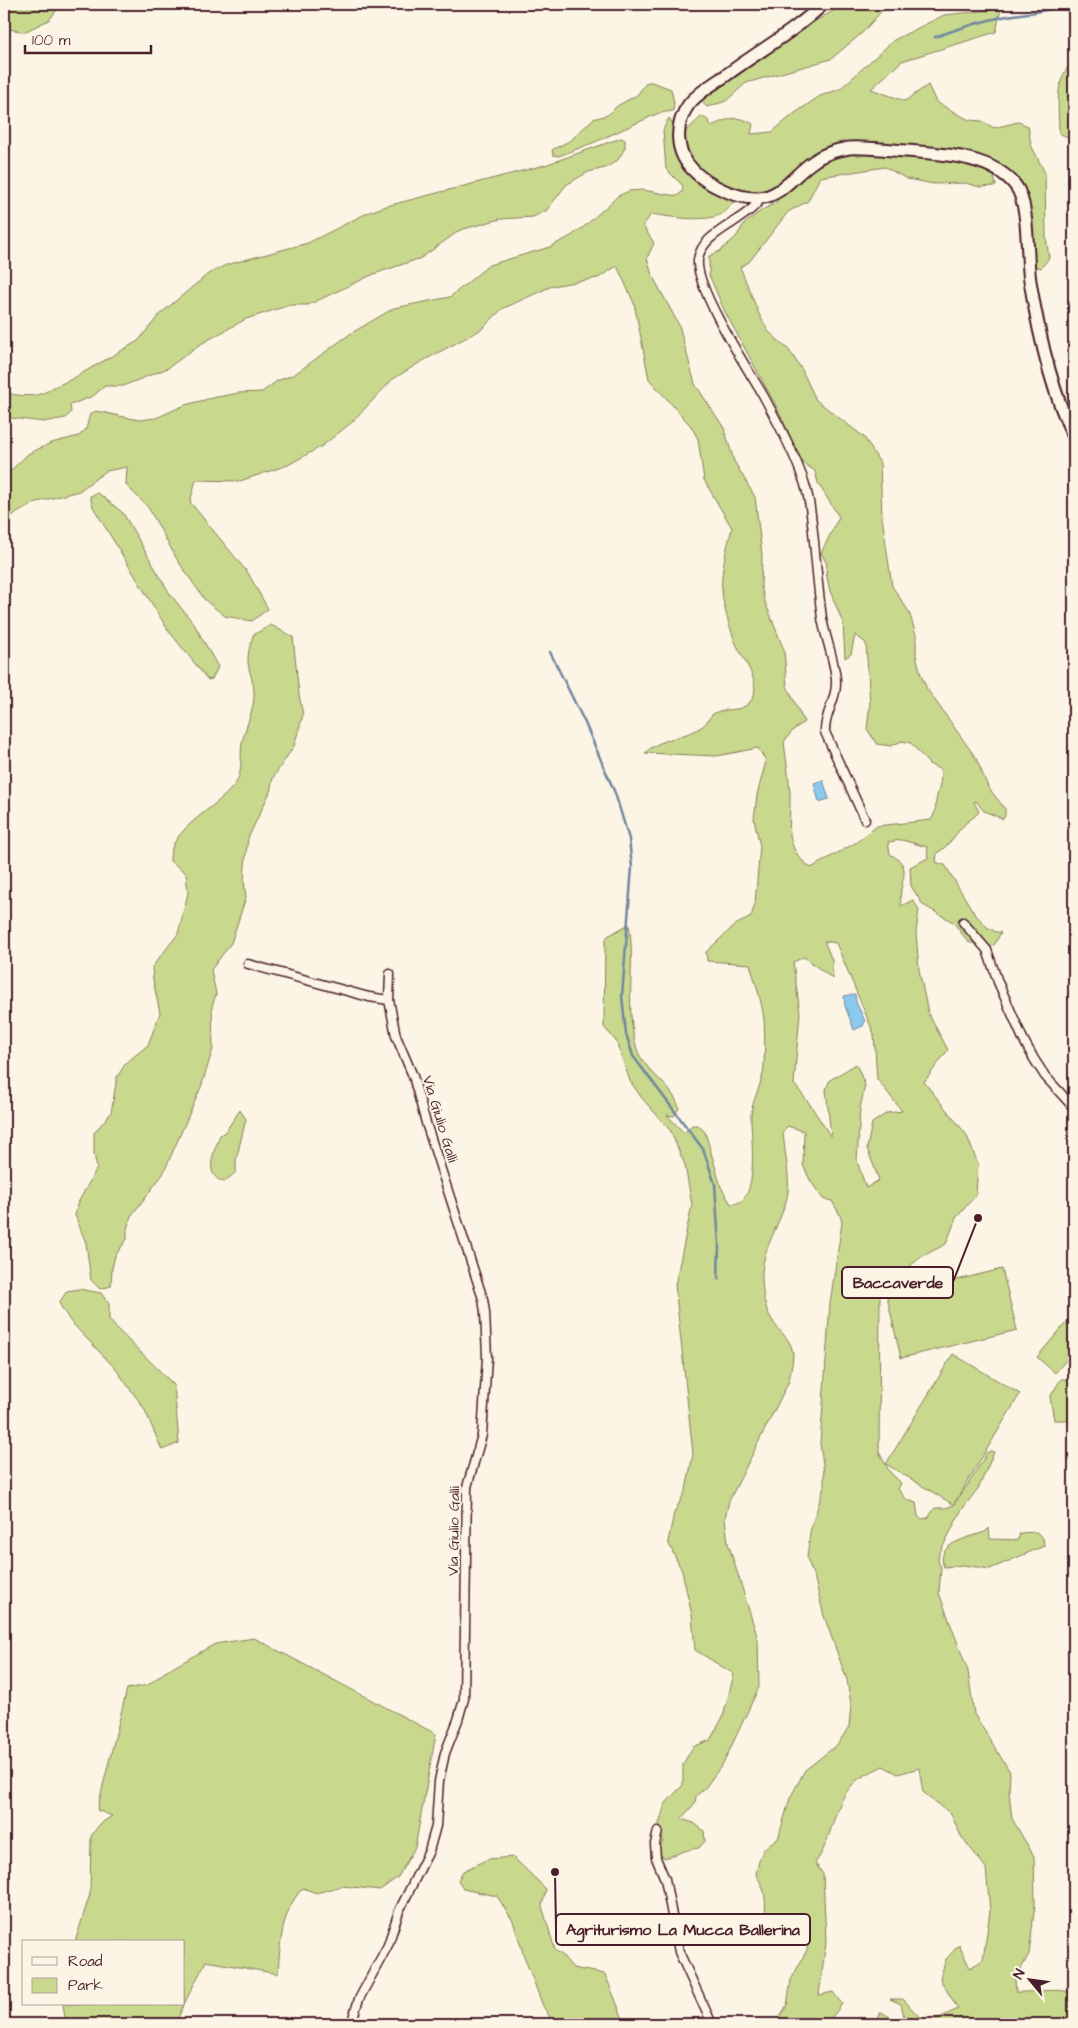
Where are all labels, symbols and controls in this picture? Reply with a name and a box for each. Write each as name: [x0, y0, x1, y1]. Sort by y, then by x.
scale bar: [25, 22, 151, 54]
text: 100 m: [32, 30, 71, 51]
street label: Via Giulio Galli: [417, 1073, 463, 1166]
callout: Baccaverde: [842, 1267, 953, 1298]
text: Baccaverde: [853, 1272, 944, 1294]
street label: Via Giulio Galli: [443, 1485, 465, 1576]
callout: Agriturismo La Mucca Ballerina: [556, 1914, 810, 1945]
text: Agriturismo La Mucca Ballerina: [566, 1919, 801, 1943]
legend: [22, 1940, 185, 2006]
text: Road: [68, 1951, 103, 1972]
north arrow: [1006, 1956, 1056, 2006]
text: N: [1009, 1965, 1030, 1983]
text: Park: [68, 1975, 103, 1996]

